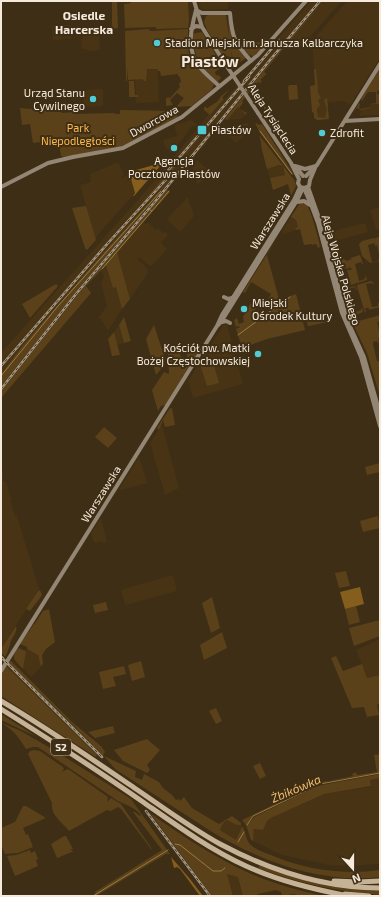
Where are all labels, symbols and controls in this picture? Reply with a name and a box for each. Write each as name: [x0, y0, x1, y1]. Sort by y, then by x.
district label: Osiedle Harcerska: [55, 8, 113, 36]
place label: Stadion Miejski im. Janusza Kalbarczyka: [165, 36, 363, 50]
marker: Stadion Miejski im. Janusza Kalbarczyka: [152, 38, 162, 48]
district label: Piastów: [181, 52, 239, 70]
street label: Aleja Tysiąclecia: [245, 81, 301, 157]
place label: Urząd Stanu Cywilnego: [24, 86, 85, 112]
marker: Urząd Stanu Cywilnego: [88, 94, 98, 104]
street label: Dworcowa: [127, 102, 180, 139]
park label: Park Niepodległości: [41, 121, 115, 147]
place label: Piastów: [211, 123, 251, 136]
marker: Piastów: [196, 124, 208, 136]
place label: Zdrofit: [330, 126, 364, 139]
marker: Zdrofit: [317, 128, 327, 138]
marker: Agencja Pocztowa Piastów: [169, 143, 179, 153]
place label: Agencja Pocztowa Piastów: [128, 154, 220, 180]
street label: Warszawska: [247, 190, 292, 251]
street label: Aleja Wojska Polskiego: [319, 213, 363, 327]
place label: Miejski Ośrodek Kultury: [252, 296, 332, 322]
marker: Miejski Ośrodek Kultury: [239, 304, 249, 314]
place label: Kościół pw. Matki Bożej Częstochowskiej: [137, 341, 250, 368]
marker: Kościół pw. Matki Bożej Częstochowskiej: [253, 349, 263, 359]
street label: Warszawska: [78, 463, 123, 524]
road number: S2: [51, 739, 71, 755]
water label: Żbikówka: [269, 771, 323, 805]
north arrow: [333, 849, 373, 889]
text: N: [351, 871, 363, 886]

